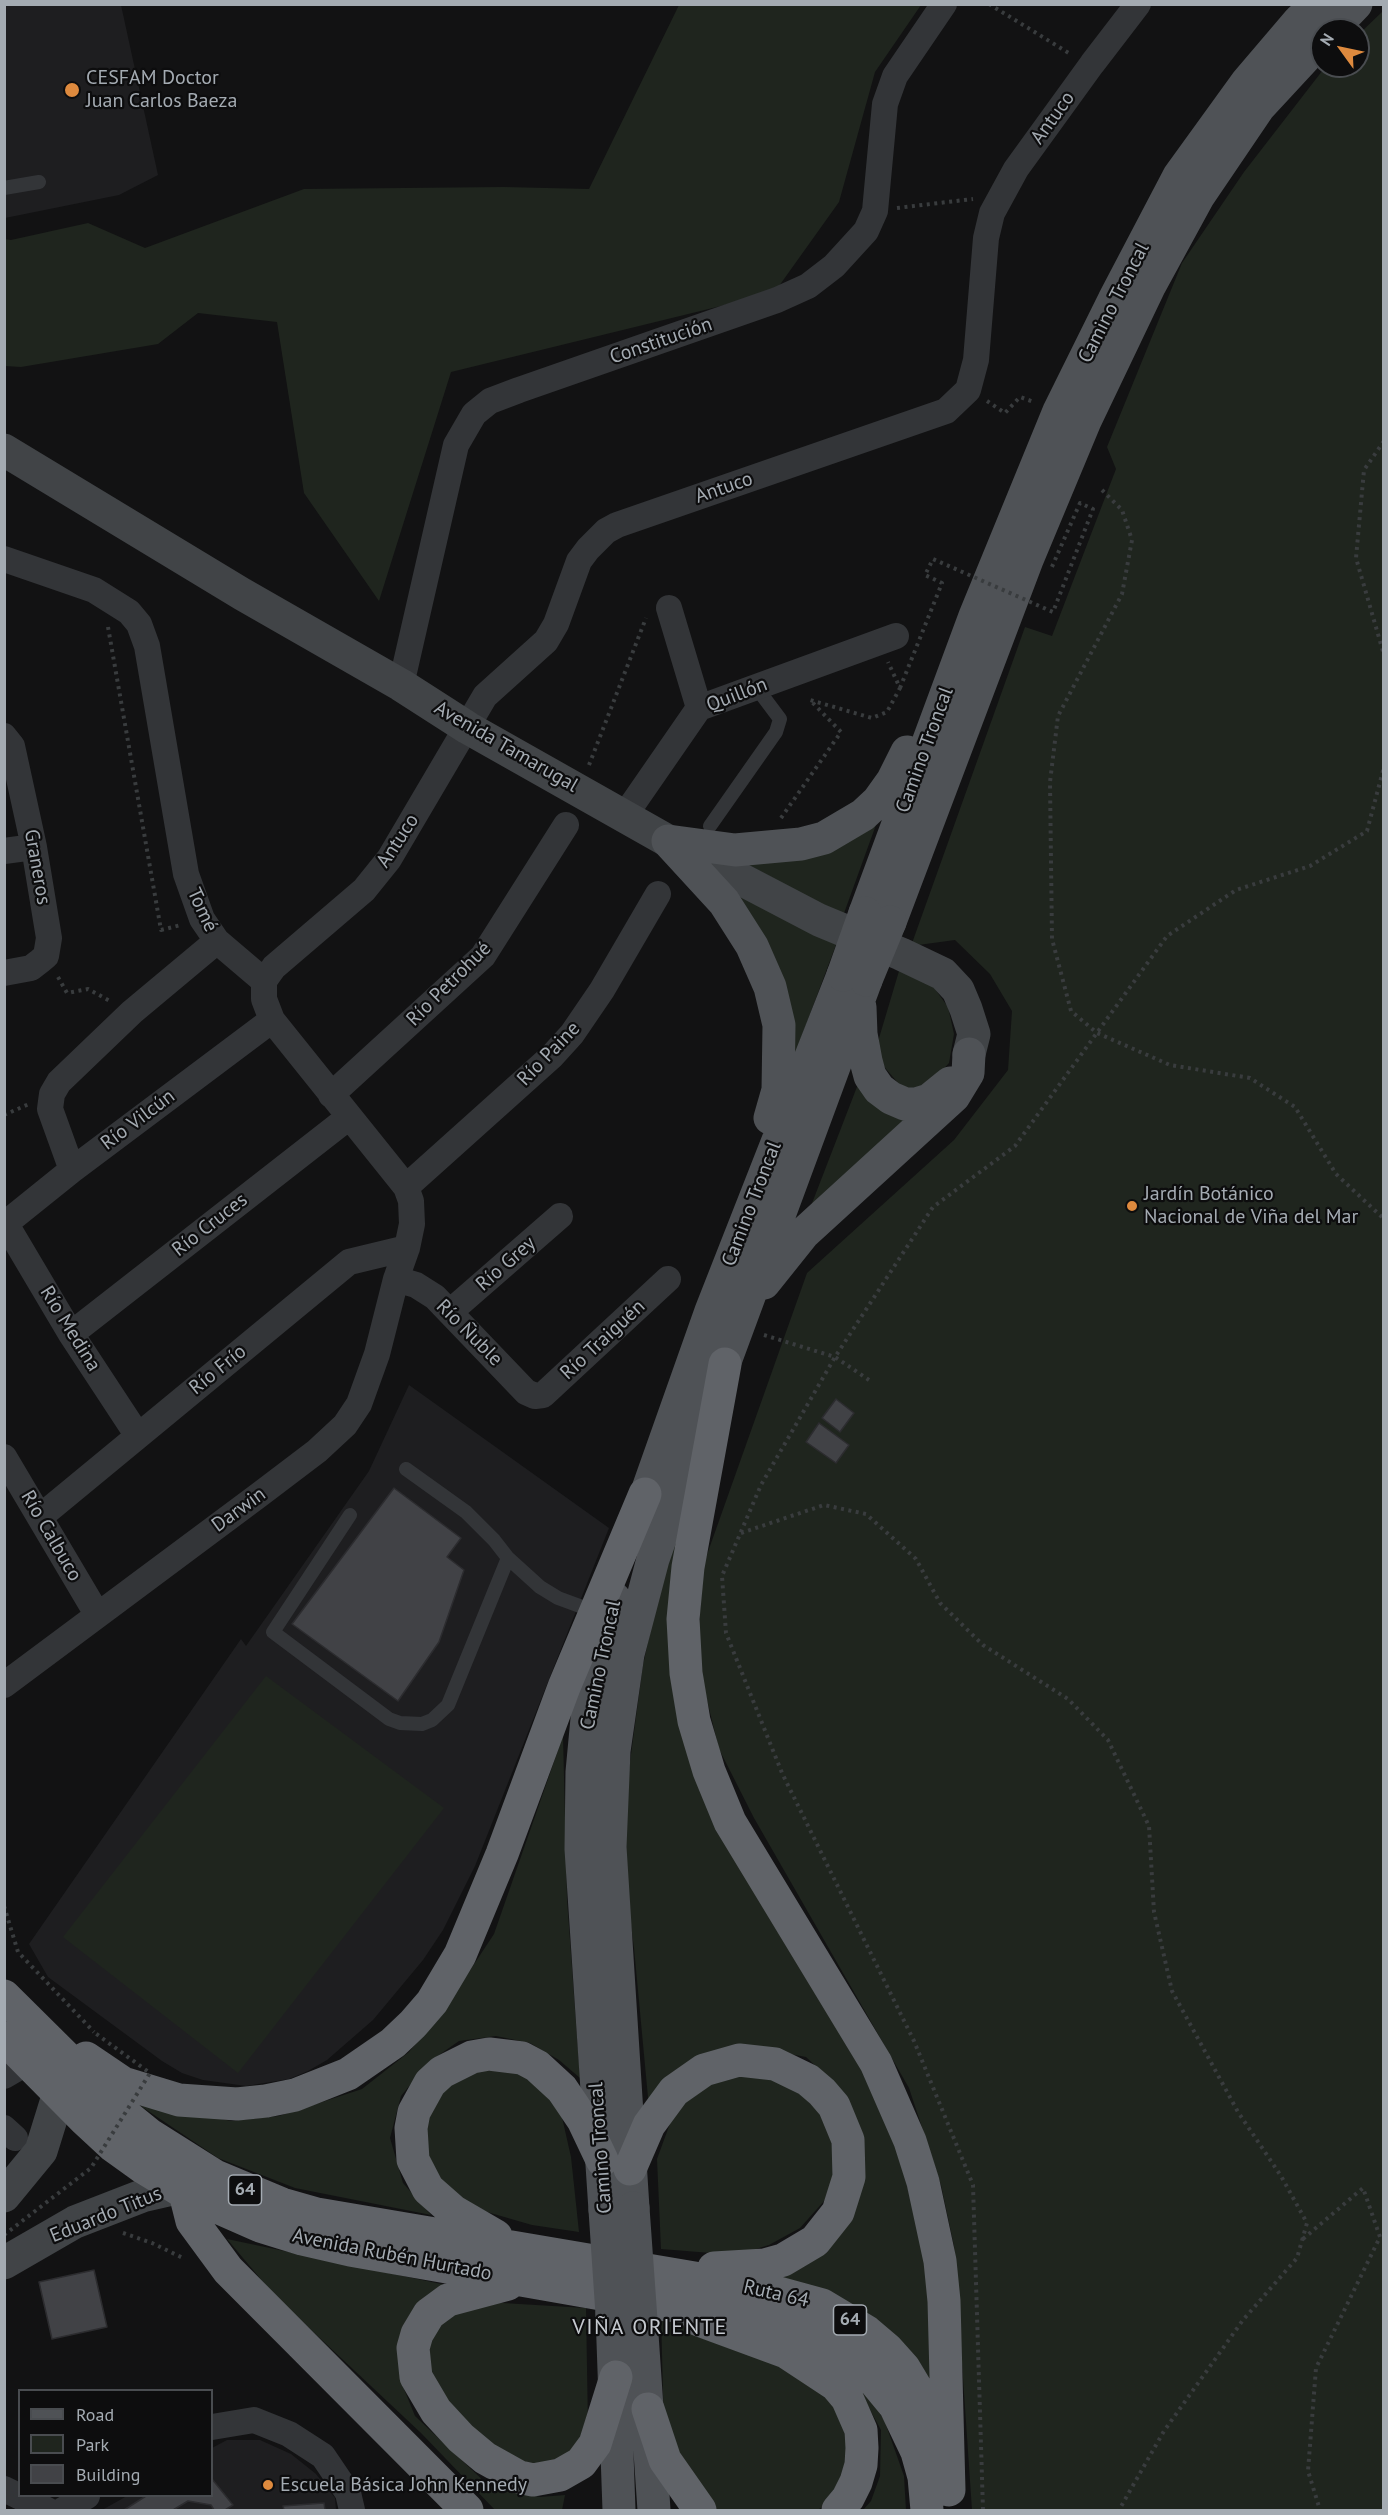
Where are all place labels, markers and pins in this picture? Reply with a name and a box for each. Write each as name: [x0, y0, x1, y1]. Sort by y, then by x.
place label: CESFAM Doctor Juan Carlos Baeza: [86, 66, 237, 113]
marker: CESFAM Doctor Juan Carlos Baeza: [63, 81, 81, 99]
place label: Jardín Botánico Nacional de Viña del Mar: [1144, 1182, 1358, 1229]
marker: Jardín Botánico Nacional de Viña del Mar: [1125, 1199, 1139, 1213]
place label: Escuela Básica John Kennedy: [280, 2473, 527, 2497]
marker: Escuela Básica John Kennedy: [261, 2478, 275, 2492]

